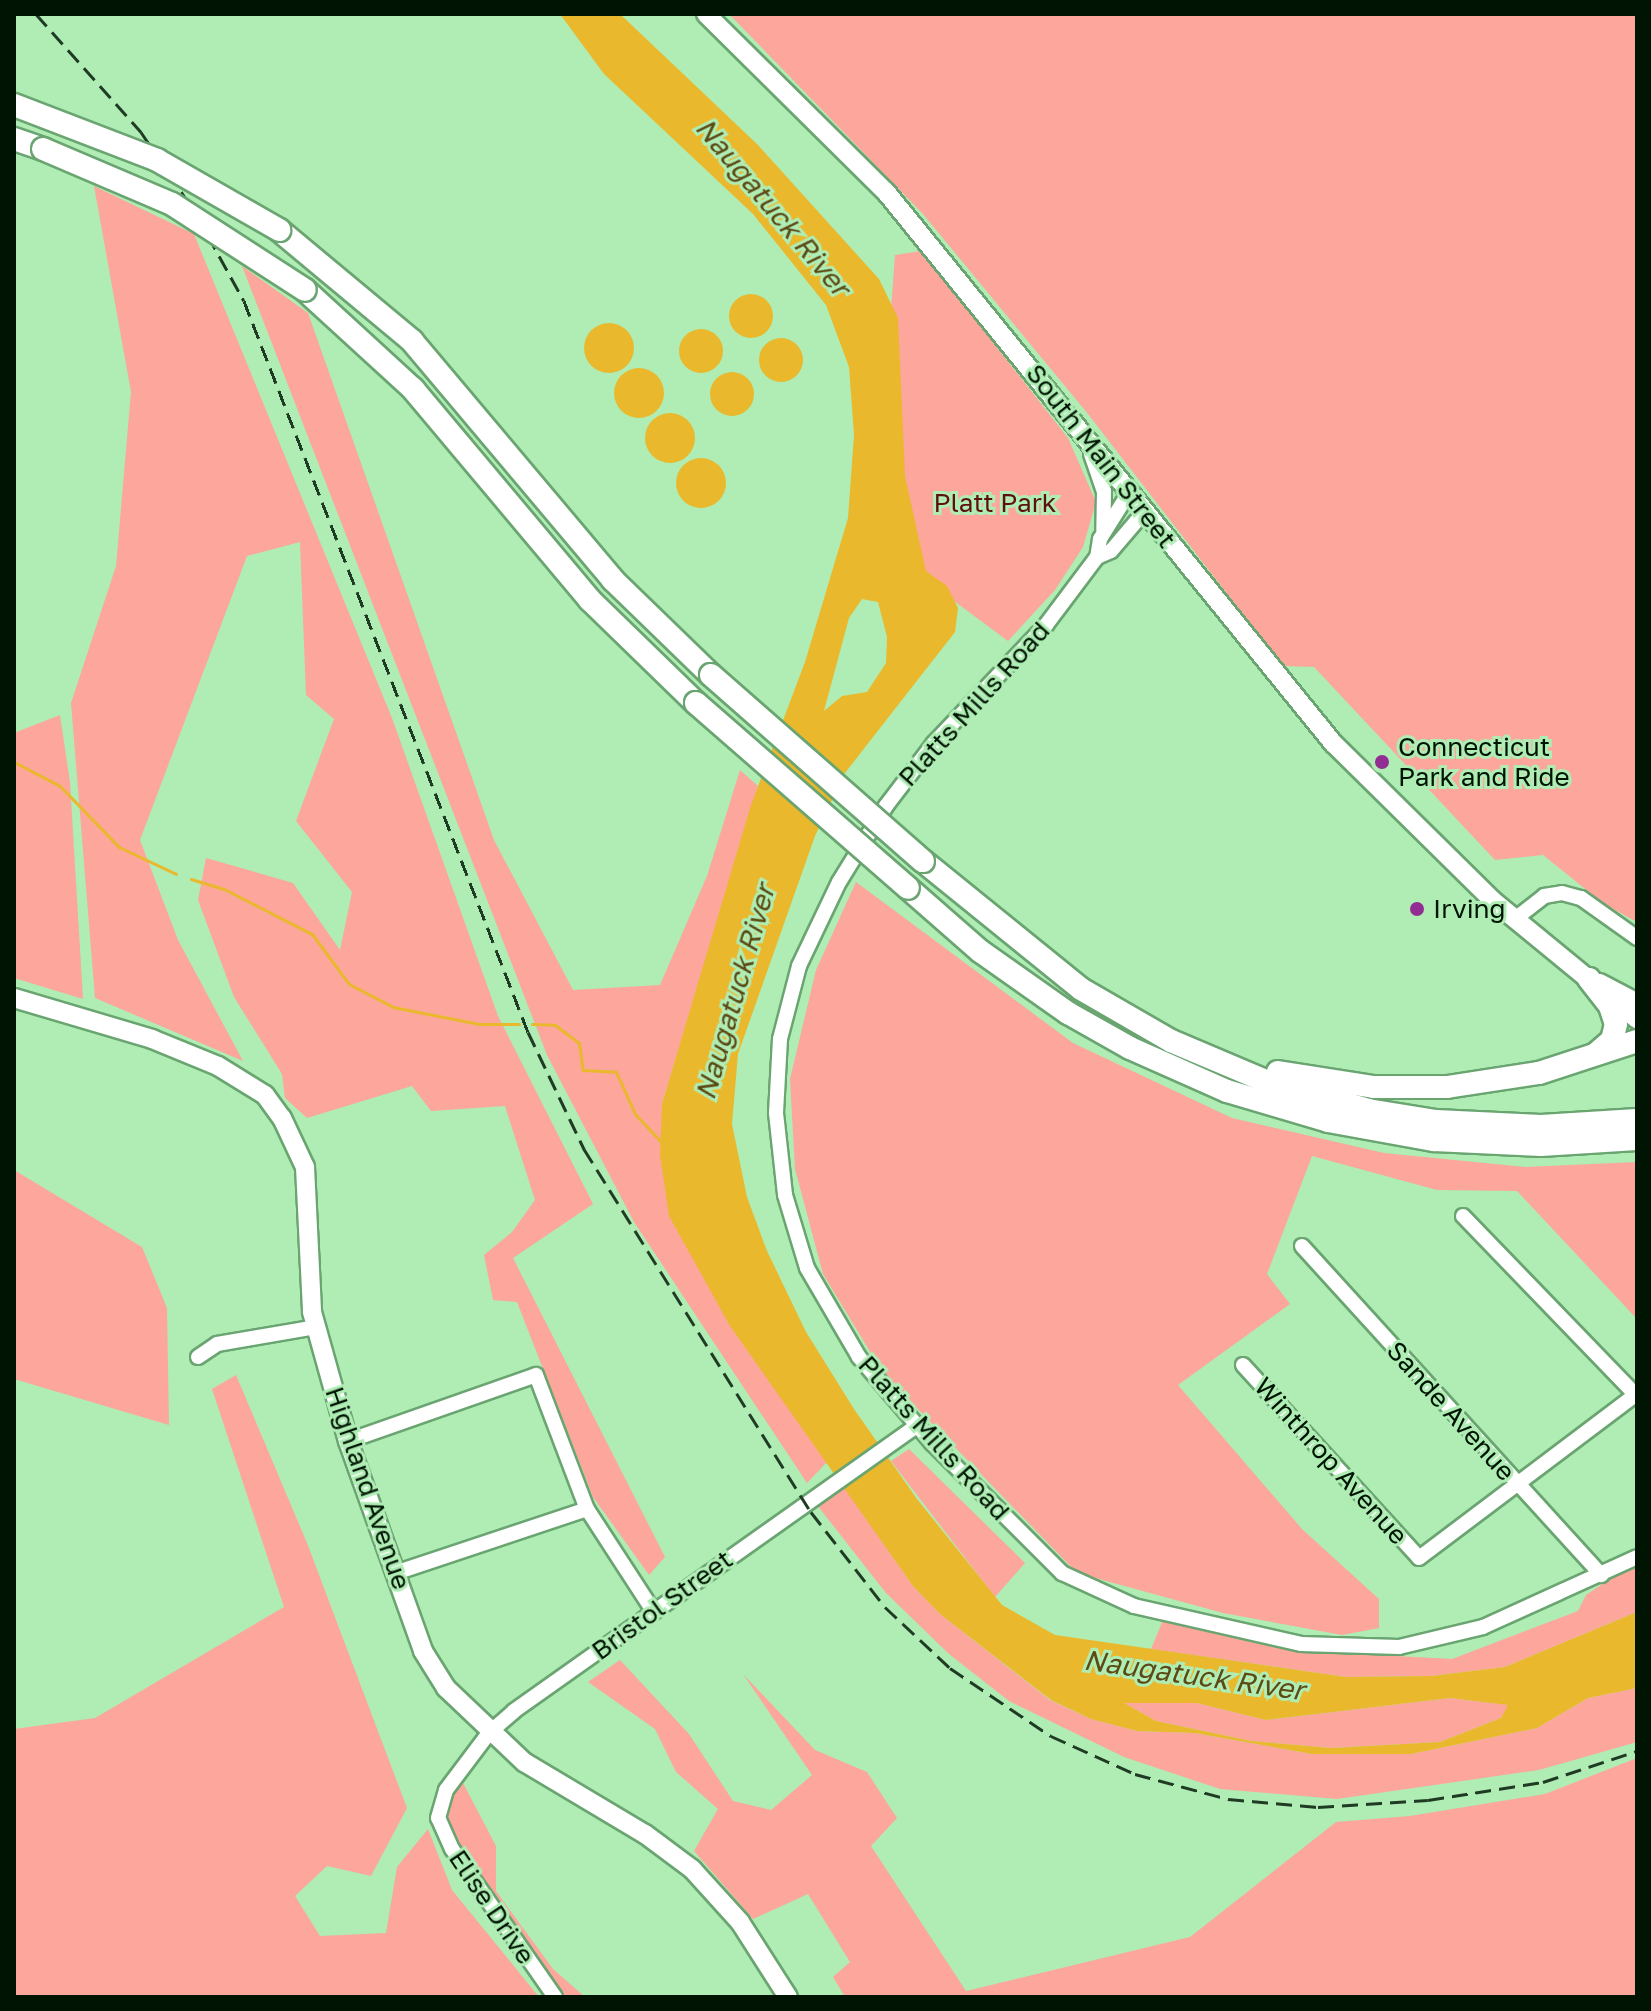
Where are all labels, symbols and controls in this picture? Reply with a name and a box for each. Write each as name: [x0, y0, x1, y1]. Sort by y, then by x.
water label: Naugatuck River: [689, 111, 857, 303]
street label: South Main Street: [1020, 358, 1182, 554]
park label: Platt Park: [933, 487, 1057, 519]
street label: Platts Mills Road: [892, 615, 1056, 793]
place label: Connecticut Park and Ride: [1398, 731, 1570, 792]
marker: Connecticut Park and Ride: [1373, 753, 1391, 771]
water label: Naugatuck River: [688, 881, 782, 1103]
place label: Irving: [1433, 893, 1506, 925]
marker: Irving: [1408, 900, 1426, 918]
street label: Sande Avenue: [1380, 1335, 1522, 1487]
street label: Platts Mills Road: [852, 1349, 1016, 1527]
street label: Winthrop Avenue: [1248, 1371, 1414, 1551]
street label: Highland Avenue: [319, 1383, 417, 1593]
street label: Bristol Street: [586, 1544, 738, 1666]
water label: Naugatuck River: [1082, 1643, 1306, 1707]
street label: Elise Drive: [442, 1844, 542, 1970]

